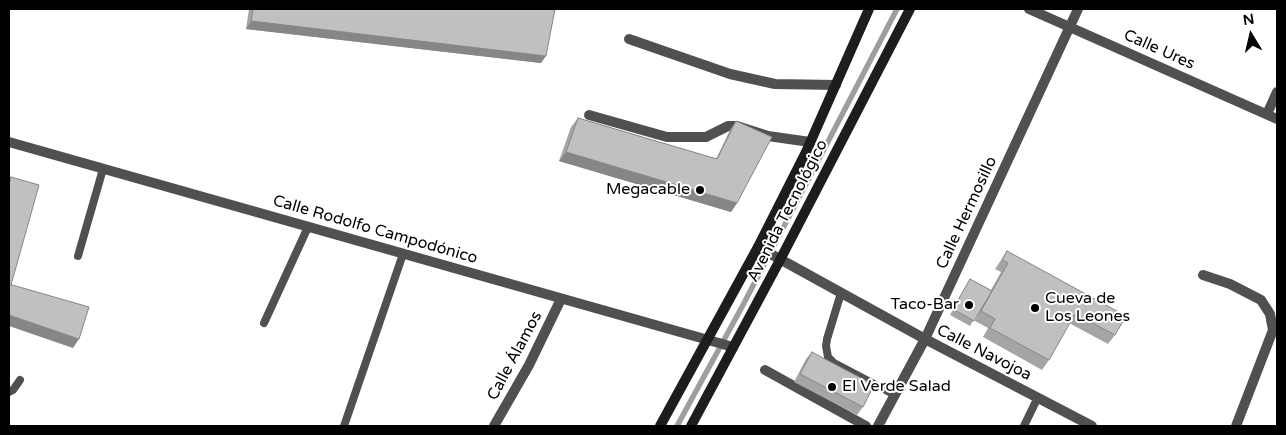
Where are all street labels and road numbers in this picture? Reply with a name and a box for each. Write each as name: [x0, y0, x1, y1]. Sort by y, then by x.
street label: Calle Ures: [1120, 26, 1198, 74]
street label: Avenida Tecnológico: [744, 136, 832, 286]
street label: Calle Hermosillo: [932, 154, 1002, 272]
street label: Calle Rodolfo Campodónico: [270, 192, 480, 268]
street label: Calle Álamos: [483, 308, 547, 404]
street label: Calle Navojoa: [933, 321, 1035, 385]

